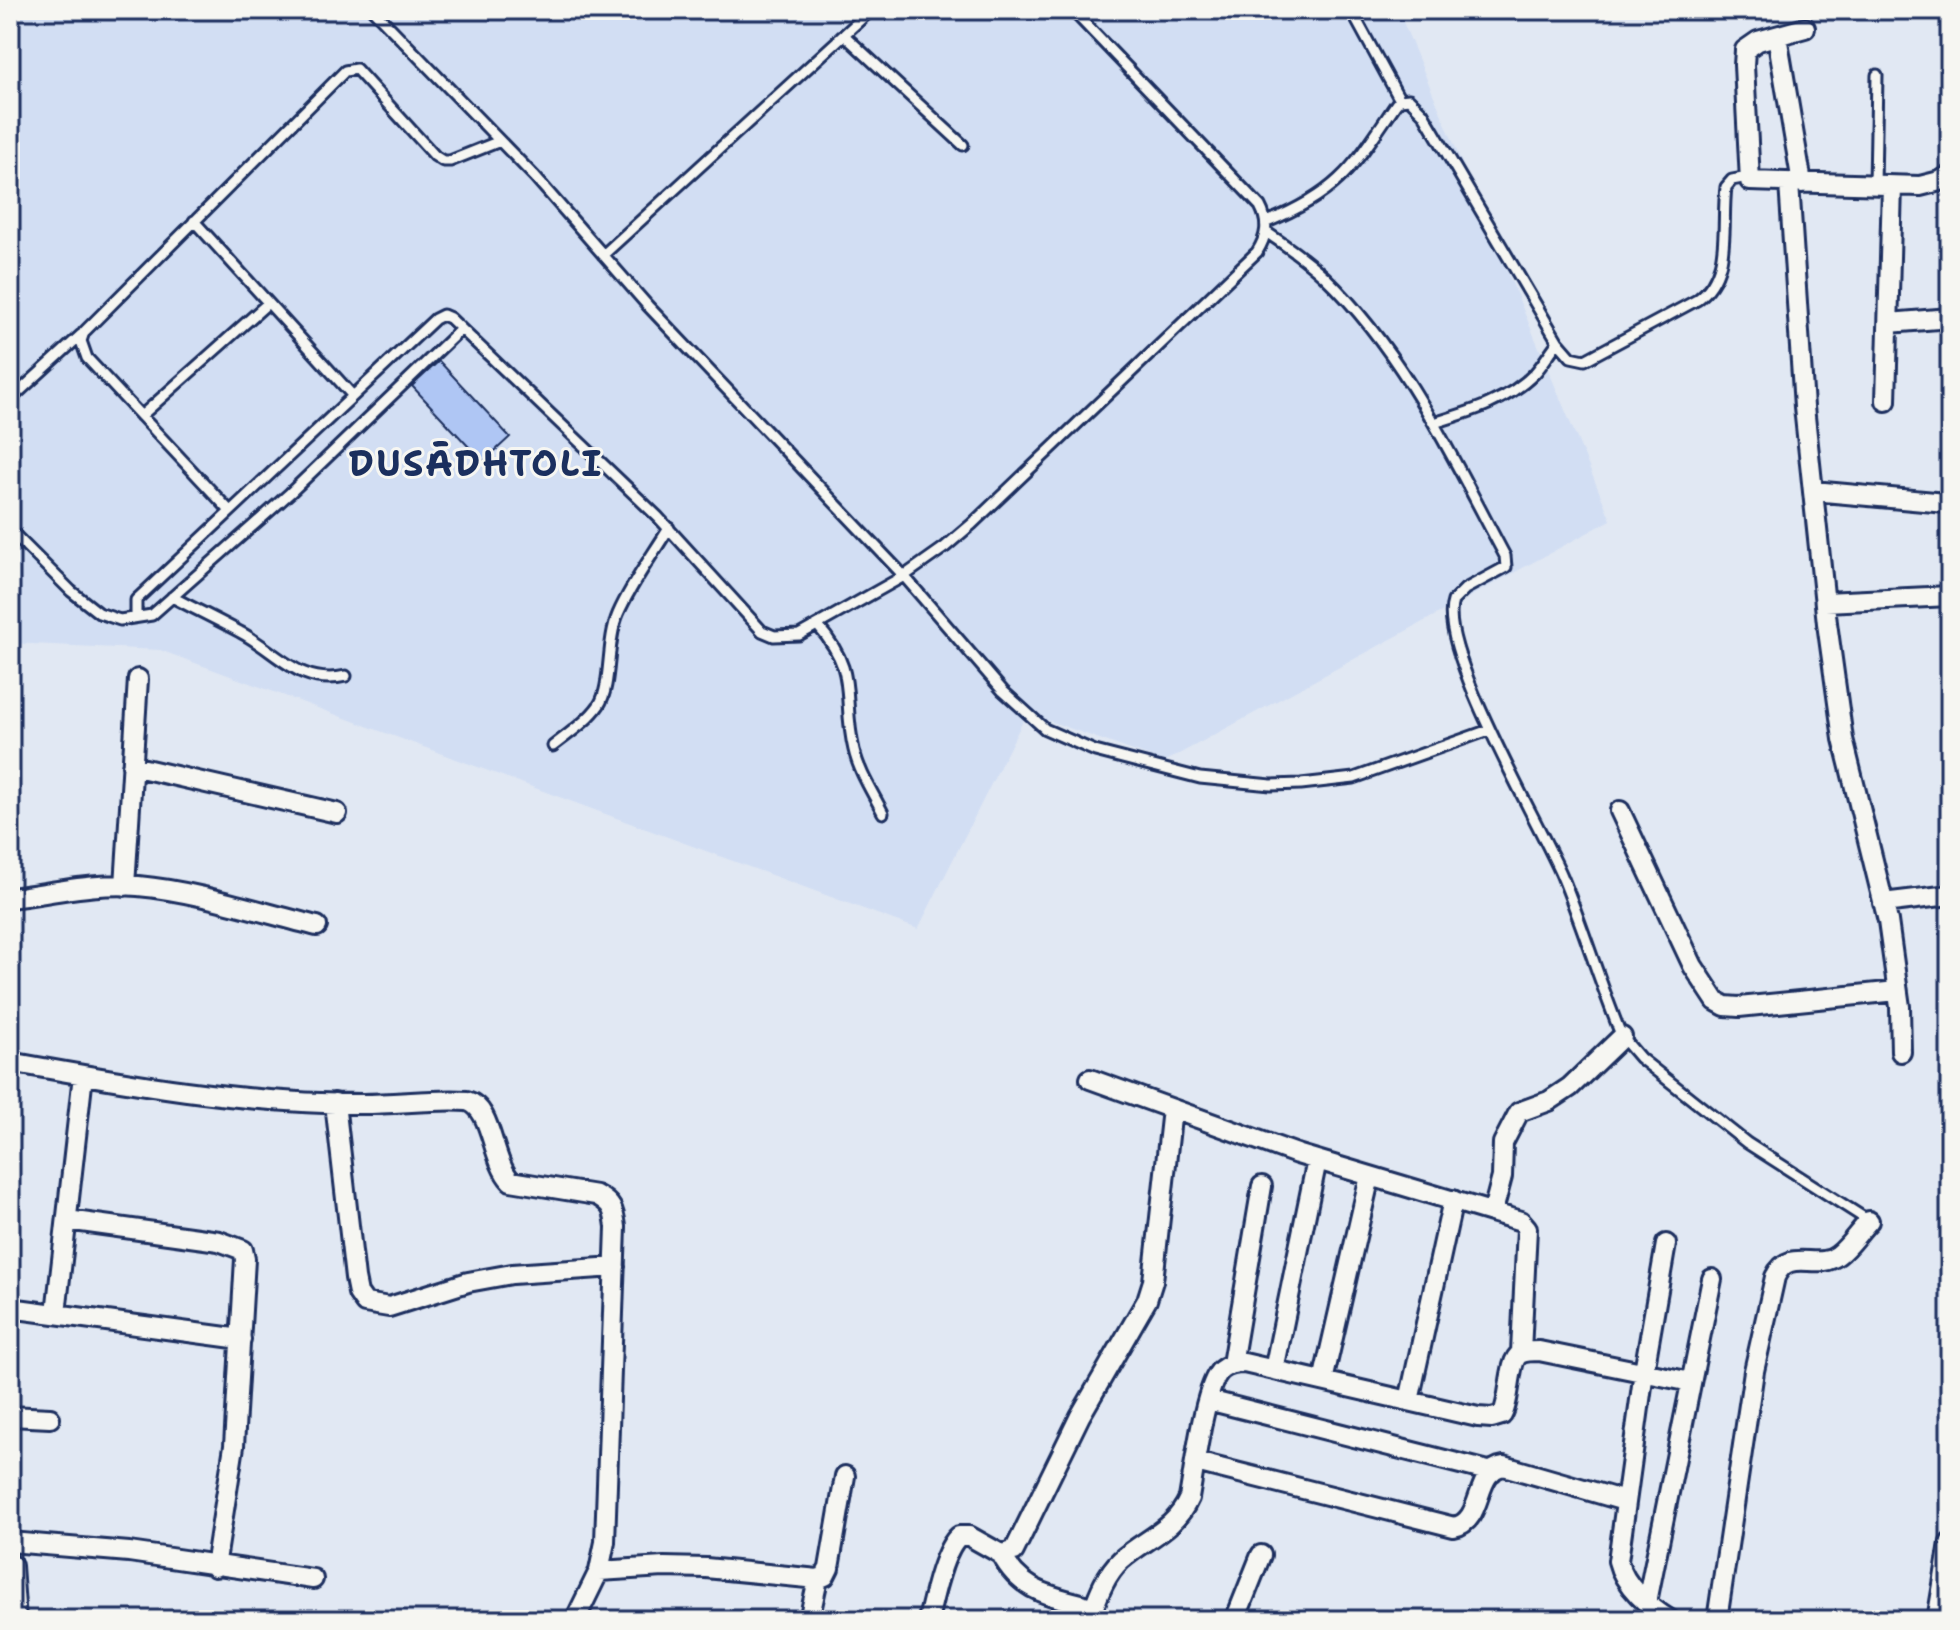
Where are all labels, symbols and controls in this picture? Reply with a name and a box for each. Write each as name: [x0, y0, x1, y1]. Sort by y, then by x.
district label: DUSĀDHTOLI: [349, 439, 603, 488]

